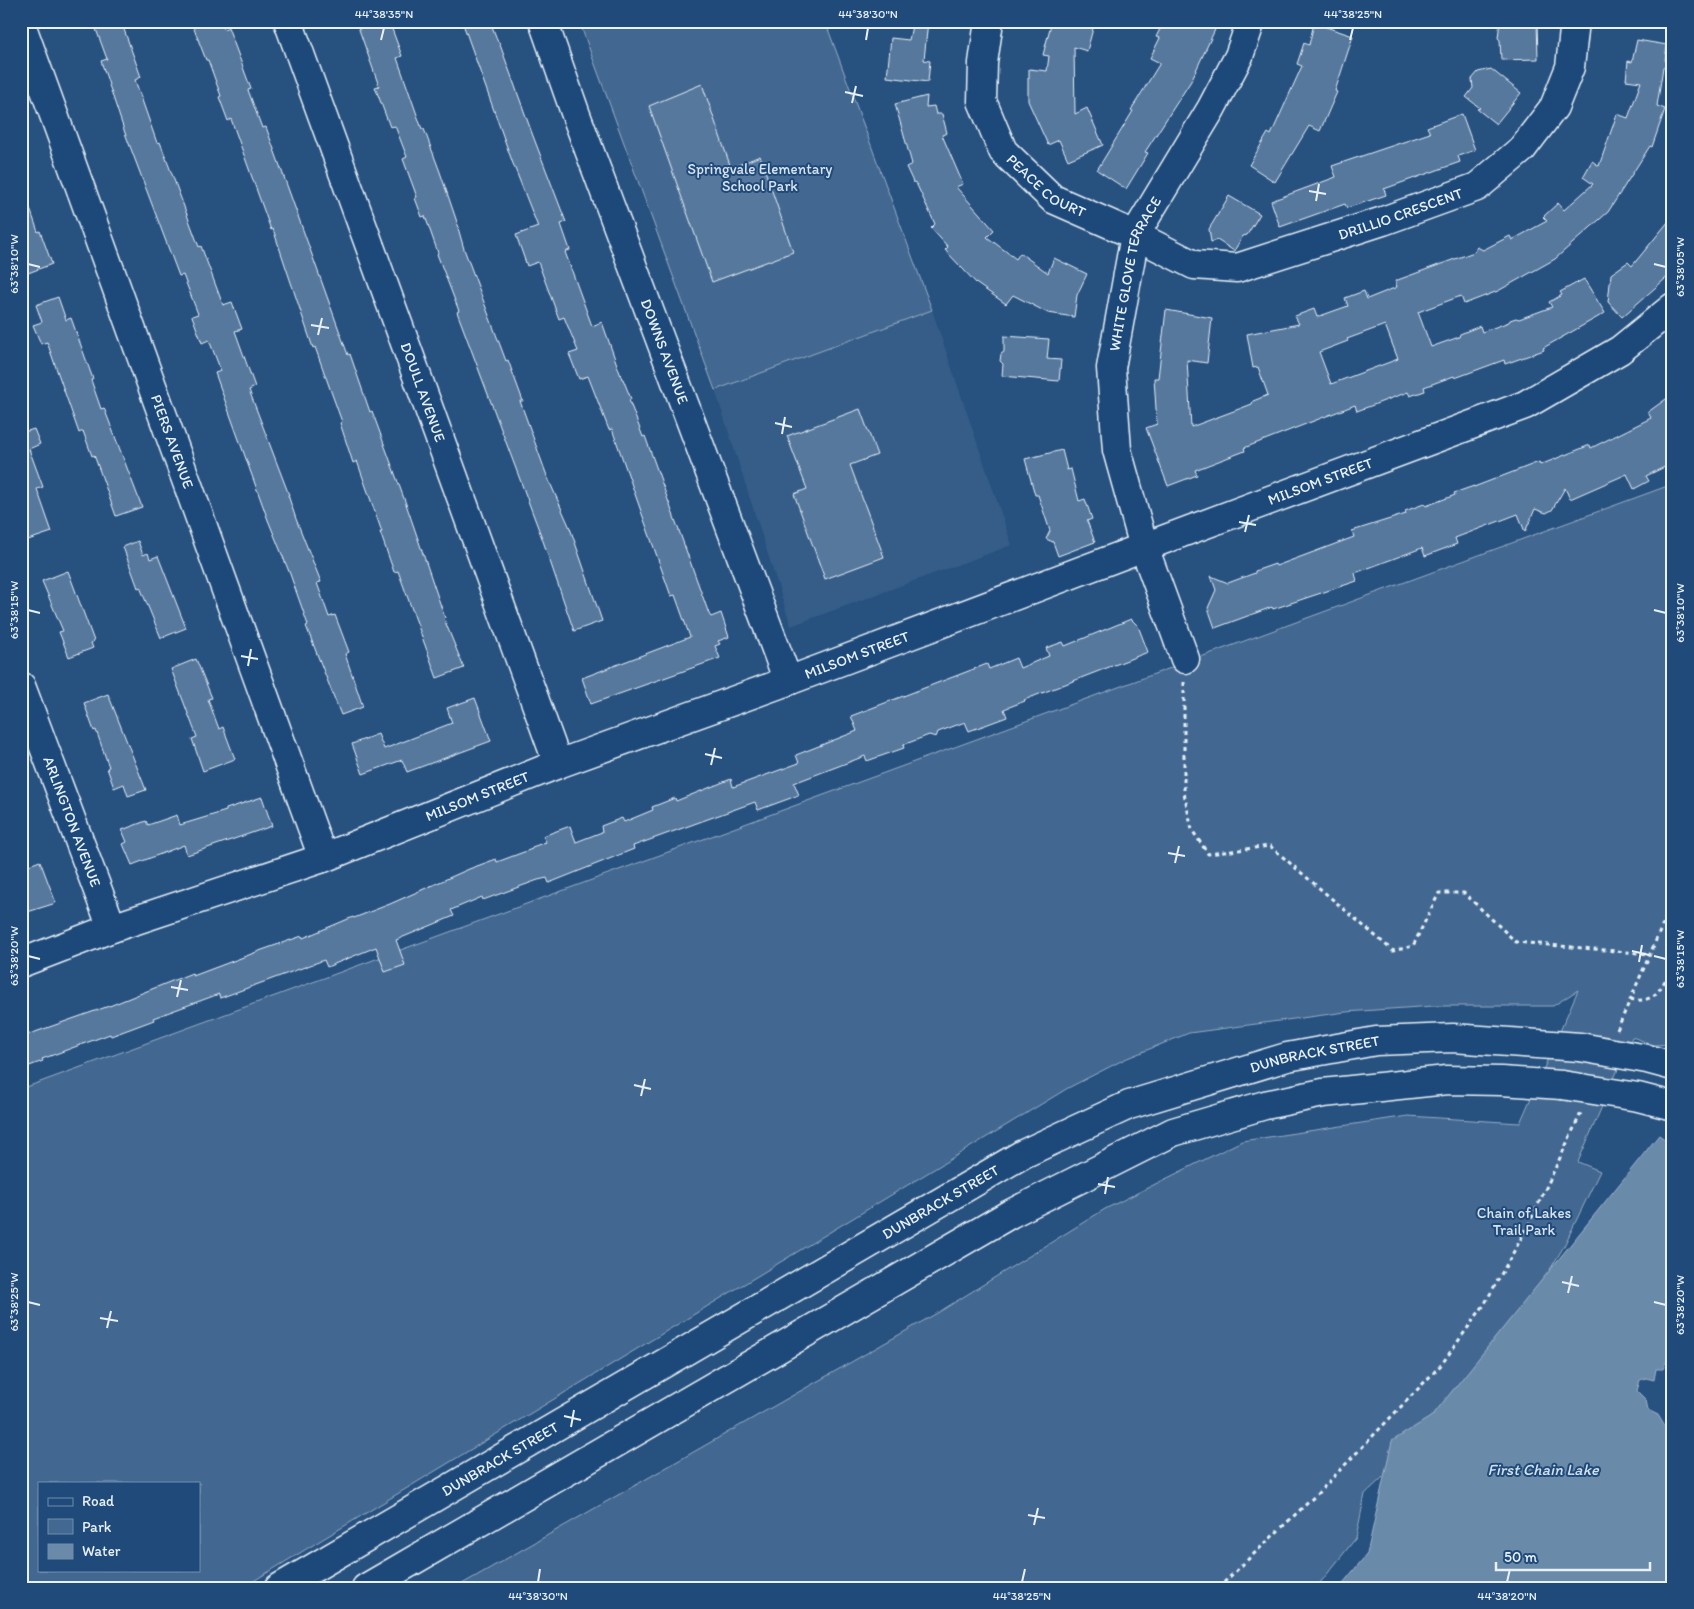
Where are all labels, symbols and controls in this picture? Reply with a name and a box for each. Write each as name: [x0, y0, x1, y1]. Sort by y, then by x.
text: 44°38'35"N: [355, 7, 413, 21]
text: 44°38'30"N: [838, 7, 898, 21]
text: 44°38'25"N: [1324, 7, 1382, 21]
street label: PEACE COURT: [1003, 150, 1089, 222]
park label: Springvale Elementary School Park: [688, 160, 832, 195]
street label: DRILLIO CRESCENT: [1336, 184, 1466, 244]
street label: WHITE GLOVE TERRACE: [1105, 193, 1165, 353]
text: 63°38'10"W: [7, 234, 21, 294]
text: 63°38'05"W: [1673, 237, 1687, 297]
street label: DOWNS AVENUE: [637, 296, 692, 406]
street label: DOULL AVENUE: [397, 340, 449, 444]
street label: PIERS AVENUE: [147, 392, 197, 491]
street label: MILSOM STREET: [1265, 453, 1376, 509]
text: 63°38'15"W: [7, 581, 21, 639]
text: 63°38'10"W: [1673, 583, 1687, 643]
street label: MILSOM STREET: [802, 627, 912, 683]
street label: ARLINGTON AVENUE: [39, 754, 105, 890]
street label: MILSOM STREET: [423, 767, 532, 825]
text: 63°38'20"W: [7, 926, 21, 986]
text: 63°38'15"W: [1673, 930, 1687, 988]
street label: DUNBRACK STREET: [1248, 1031, 1382, 1077]
street label: DUNBRACK STREET: [879, 1161, 1003, 1243]
park label: Chain of Lakes Trail Park: [1477, 1204, 1572, 1239]
text: 63°38'25"W: [7, 1272, 21, 1332]
text: 63°38'20"W: [1673, 1275, 1687, 1335]
street label: DUNBRACK STREET: [438, 1418, 562, 1500]
water label: First Chain Lake: [1487, 1460, 1600, 1479]
legend: [38, 1482, 200, 1572]
text: Road: [82, 1492, 115, 1510]
text: Park: [82, 1518, 112, 1536]
scale bar: [1496, 1539, 1650, 1571]
text: Water: [82, 1542, 121, 1560]
text: 50 m: [1504, 1548, 1537, 1566]
text: 44°38'30"N: [508, 1589, 568, 1603]
text: 44°38'25"N: [993, 1589, 1051, 1603]
text: 44°38'20"N: [1477, 1589, 1537, 1603]

